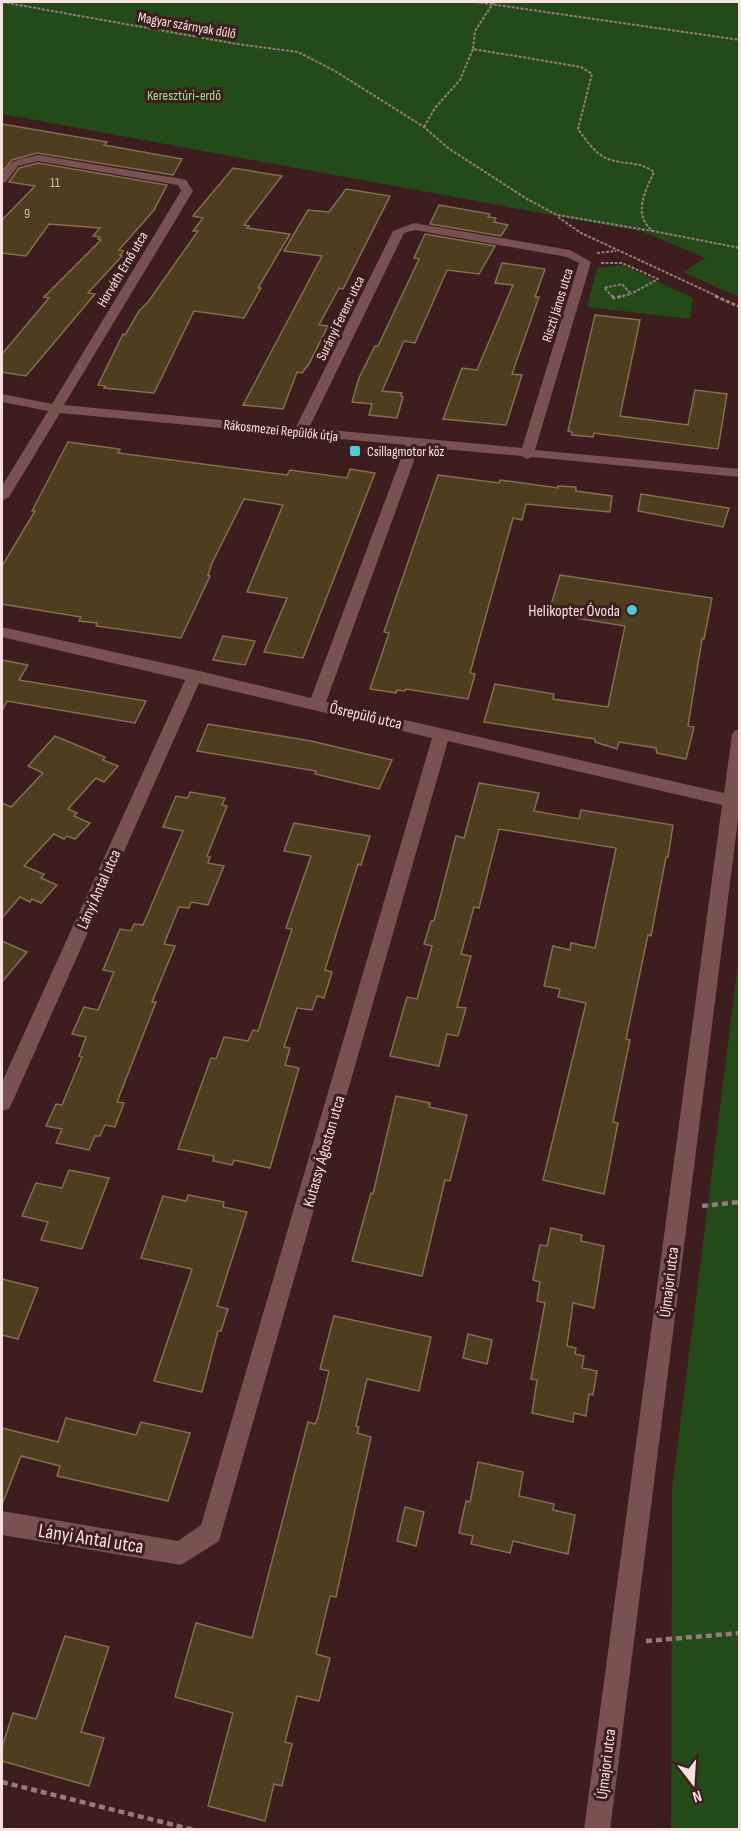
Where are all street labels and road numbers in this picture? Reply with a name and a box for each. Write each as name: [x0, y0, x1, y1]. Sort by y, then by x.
street label: Magyar szárnyak dűlő: [136, 8, 238, 43]
street label: Horváth Ernő utca: [93, 229, 152, 310]
street label: Riszti János utca: [538, 266, 577, 344]
street label: Surányi Ferenc utca: [313, 273, 368, 363]
street label: Rákosmezei Repülők útja: [223, 416, 339, 445]
street label: Ősrepülő utca: [328, 699, 404, 734]
street label: Lányi Antal utca: [73, 847, 125, 932]
street label: Kutassy Ágoston utca: [299, 1094, 349, 1209]
street label: Újmajori utca: [656, 1246, 683, 1318]
street label: Lányi Antal utca: [37, 1519, 145, 1559]
street label: Újmajori utca: [593, 1728, 620, 1800]

